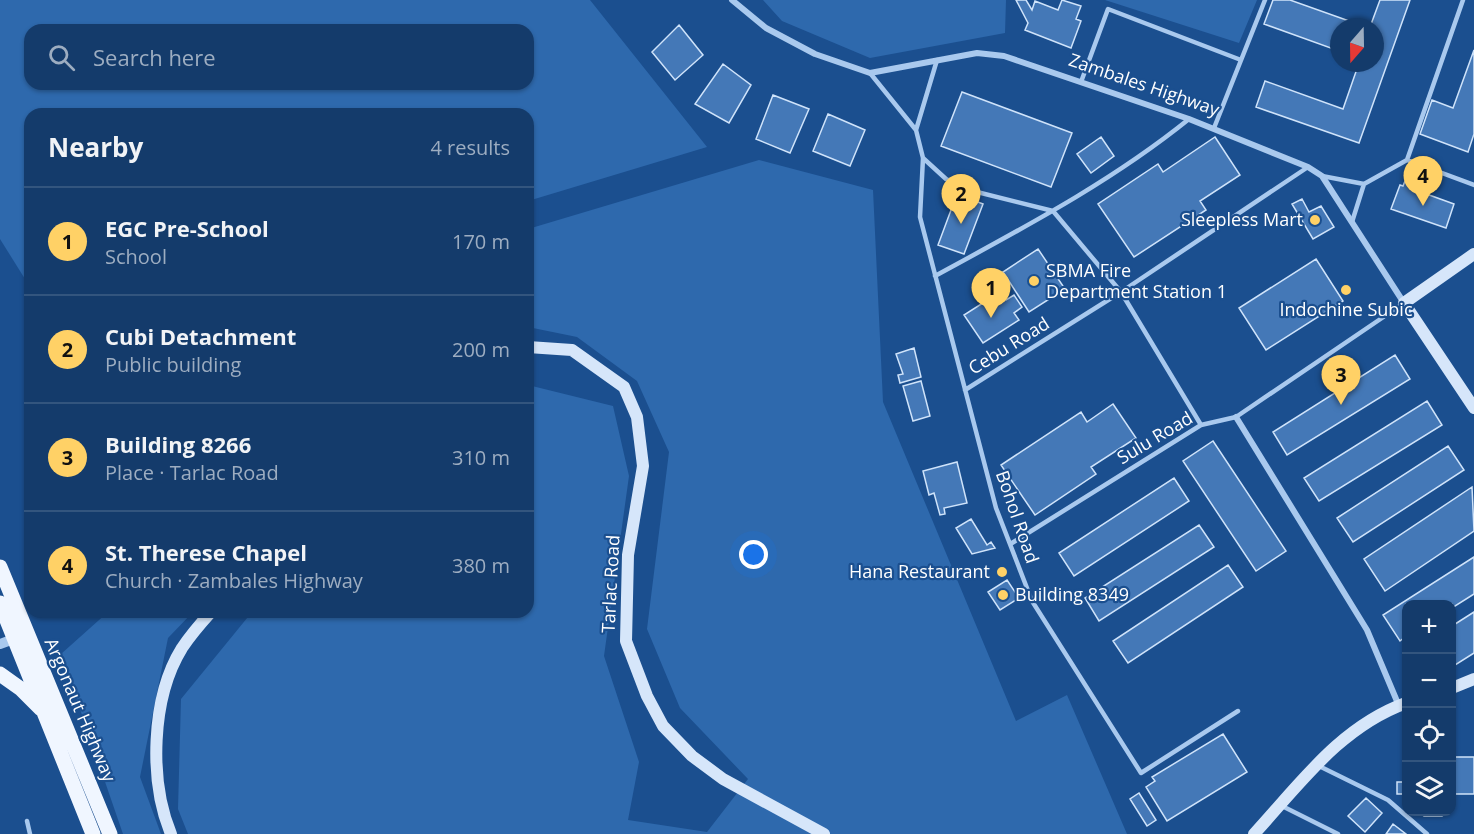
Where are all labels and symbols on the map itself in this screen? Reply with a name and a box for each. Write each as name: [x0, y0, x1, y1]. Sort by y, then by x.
north arrow: [1330, 18, 1384, 72]
street label: Zambales Highway: [1066, 47, 1224, 121]
pin: 4: [1404, 156, 1442, 206]
pin: 2: [942, 174, 980, 224]
place label: Sleepless Mart: [1181, 207, 1303, 231]
marker: Sleepless Mart: [1308, 213, 1322, 227]
place label: SBMA Fire Department Station 1: [1046, 258, 1227, 303]
pin: 1: [972, 268, 1010, 318]
marker: SBMA Fire Department Station 1: [1027, 274, 1041, 288]
marker: Indochine Subic: [1339, 283, 1353, 297]
place label: Indochine Subic: [1279, 297, 1413, 321]
street label: Cebu Road: [963, 311, 1053, 379]
pin: 3: [1322, 356, 1360, 405]
street label: Sulu Road: [1112, 405, 1197, 469]
street label: Bohol Road: [991, 467, 1045, 566]
street label: Tarlac Road: [595, 534, 625, 634]
your location: [739, 540, 768, 569]
place label: Hana Restaurant: [849, 559, 990, 583]
marker: Hana Restaurant: [995, 565, 1009, 579]
place label: Building 8349: [1015, 582, 1129, 606]
marker: Building 8349: [996, 588, 1010, 602]
street label: Argonaut Highway: [40, 634, 122, 786]

